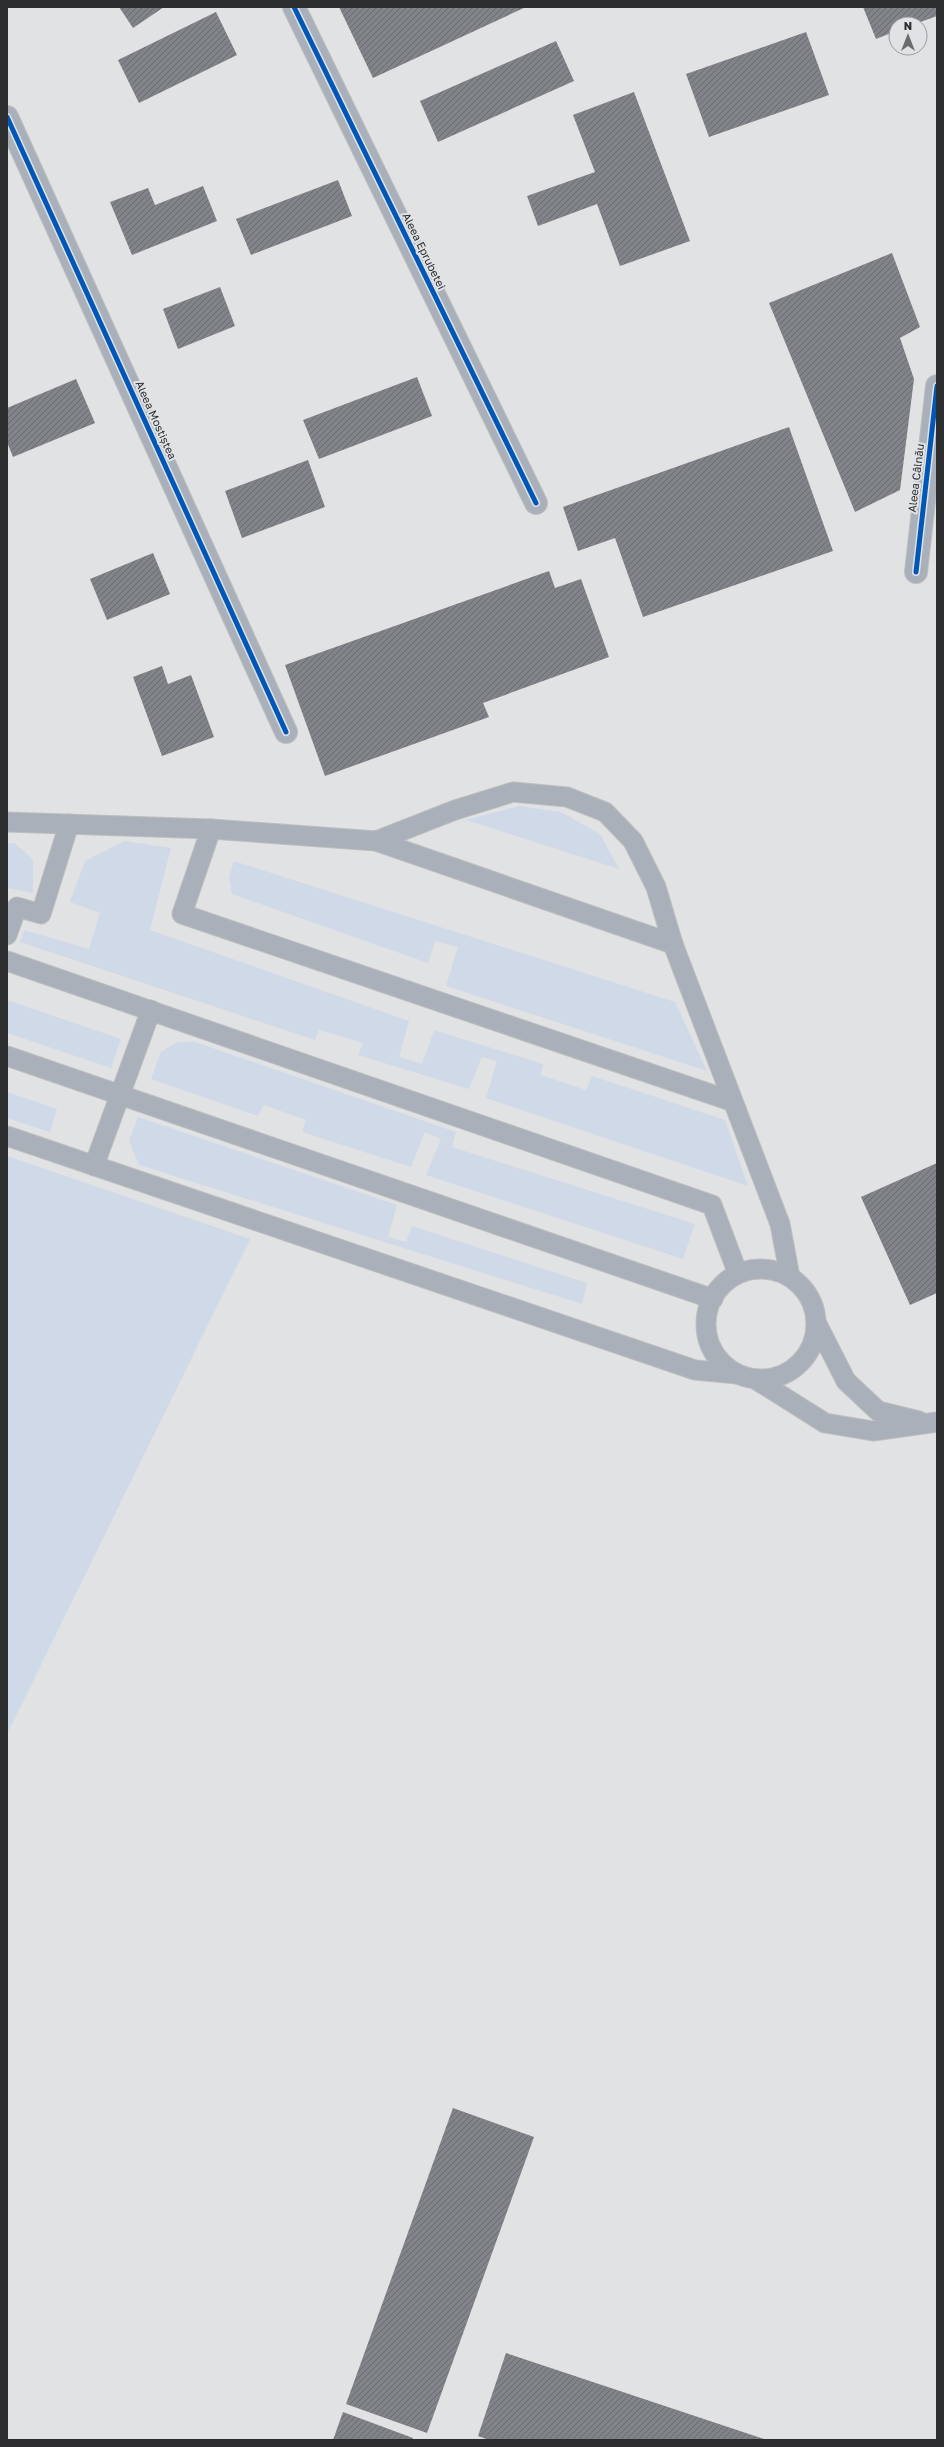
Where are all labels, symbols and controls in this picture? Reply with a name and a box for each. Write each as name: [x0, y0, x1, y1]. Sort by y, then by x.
north arrow: [888, 16, 928, 56]
text: N: [904, 19, 912, 32]
street label: Aleea Eprubetei: [400, 210, 449, 291]
street label: Aleea Mostiștea: [132, 379, 180, 461]
street label: Aleea Câlnău: [905, 443, 926, 513]

